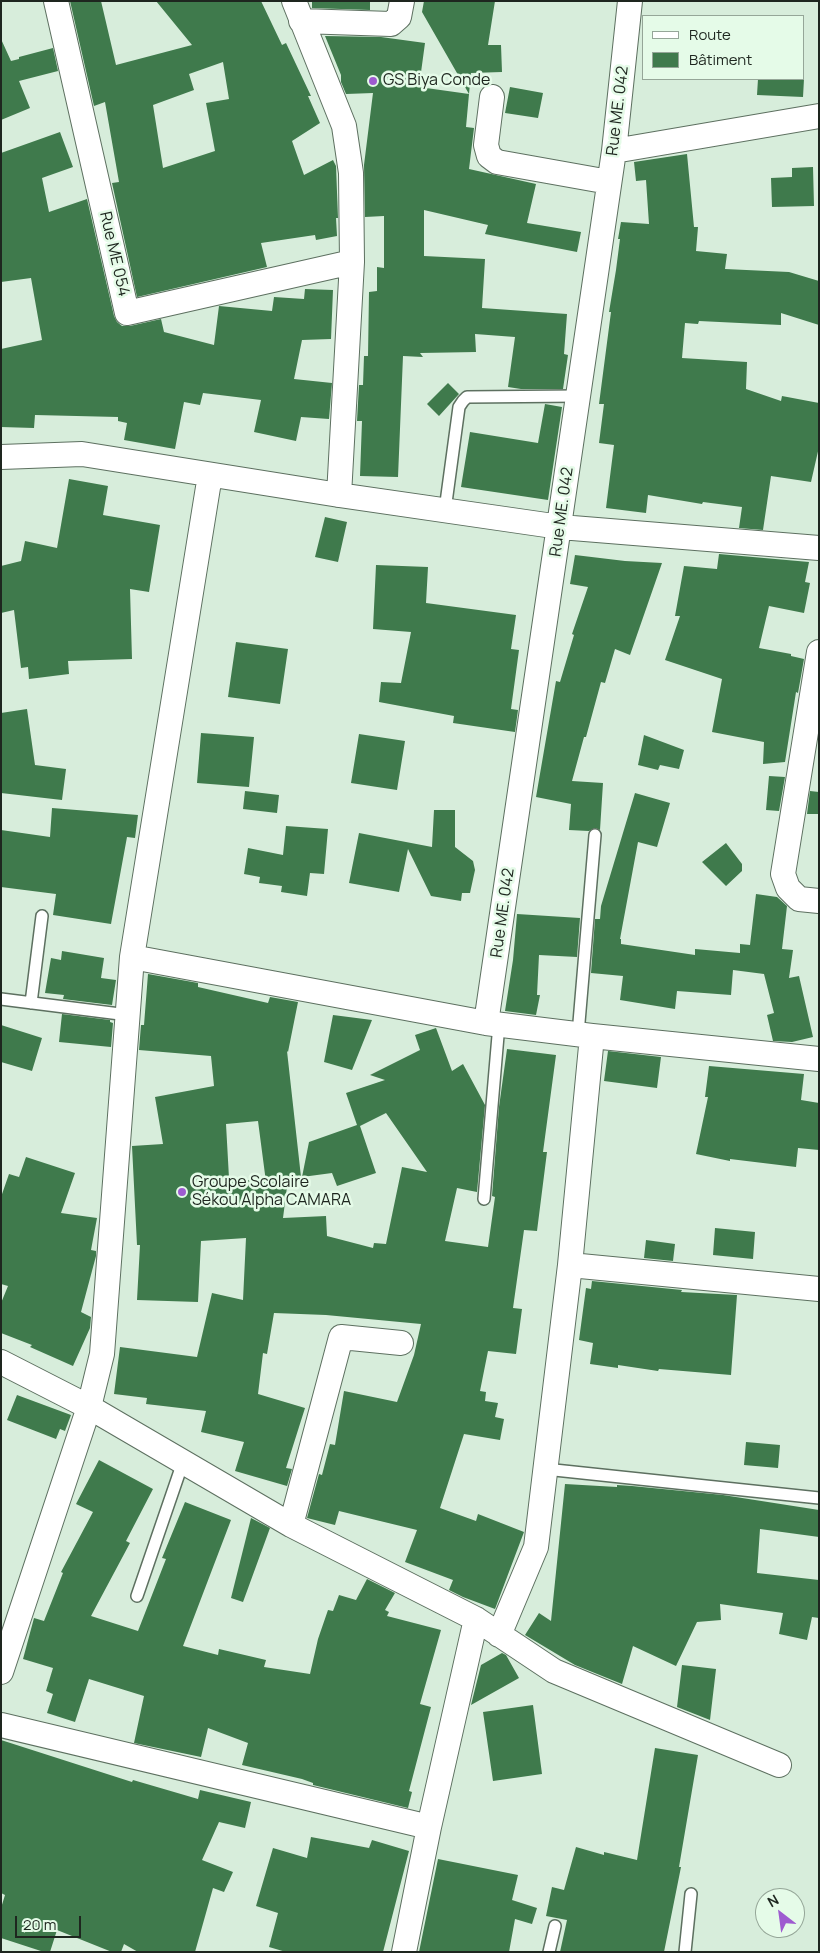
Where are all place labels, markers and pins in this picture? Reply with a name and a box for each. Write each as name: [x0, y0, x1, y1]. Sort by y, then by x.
place label: GS Biya Conde: [383, 71, 490, 91]
marker: GS Biya Conde: [367, 75, 379, 87]
place label: Groupe Scolaire Sékou Alpha CAMARA: [192, 1173, 351, 1211]
marker: Groupe Scolaire Sékou Alpha CAMARA: [176, 1186, 188, 1198]

